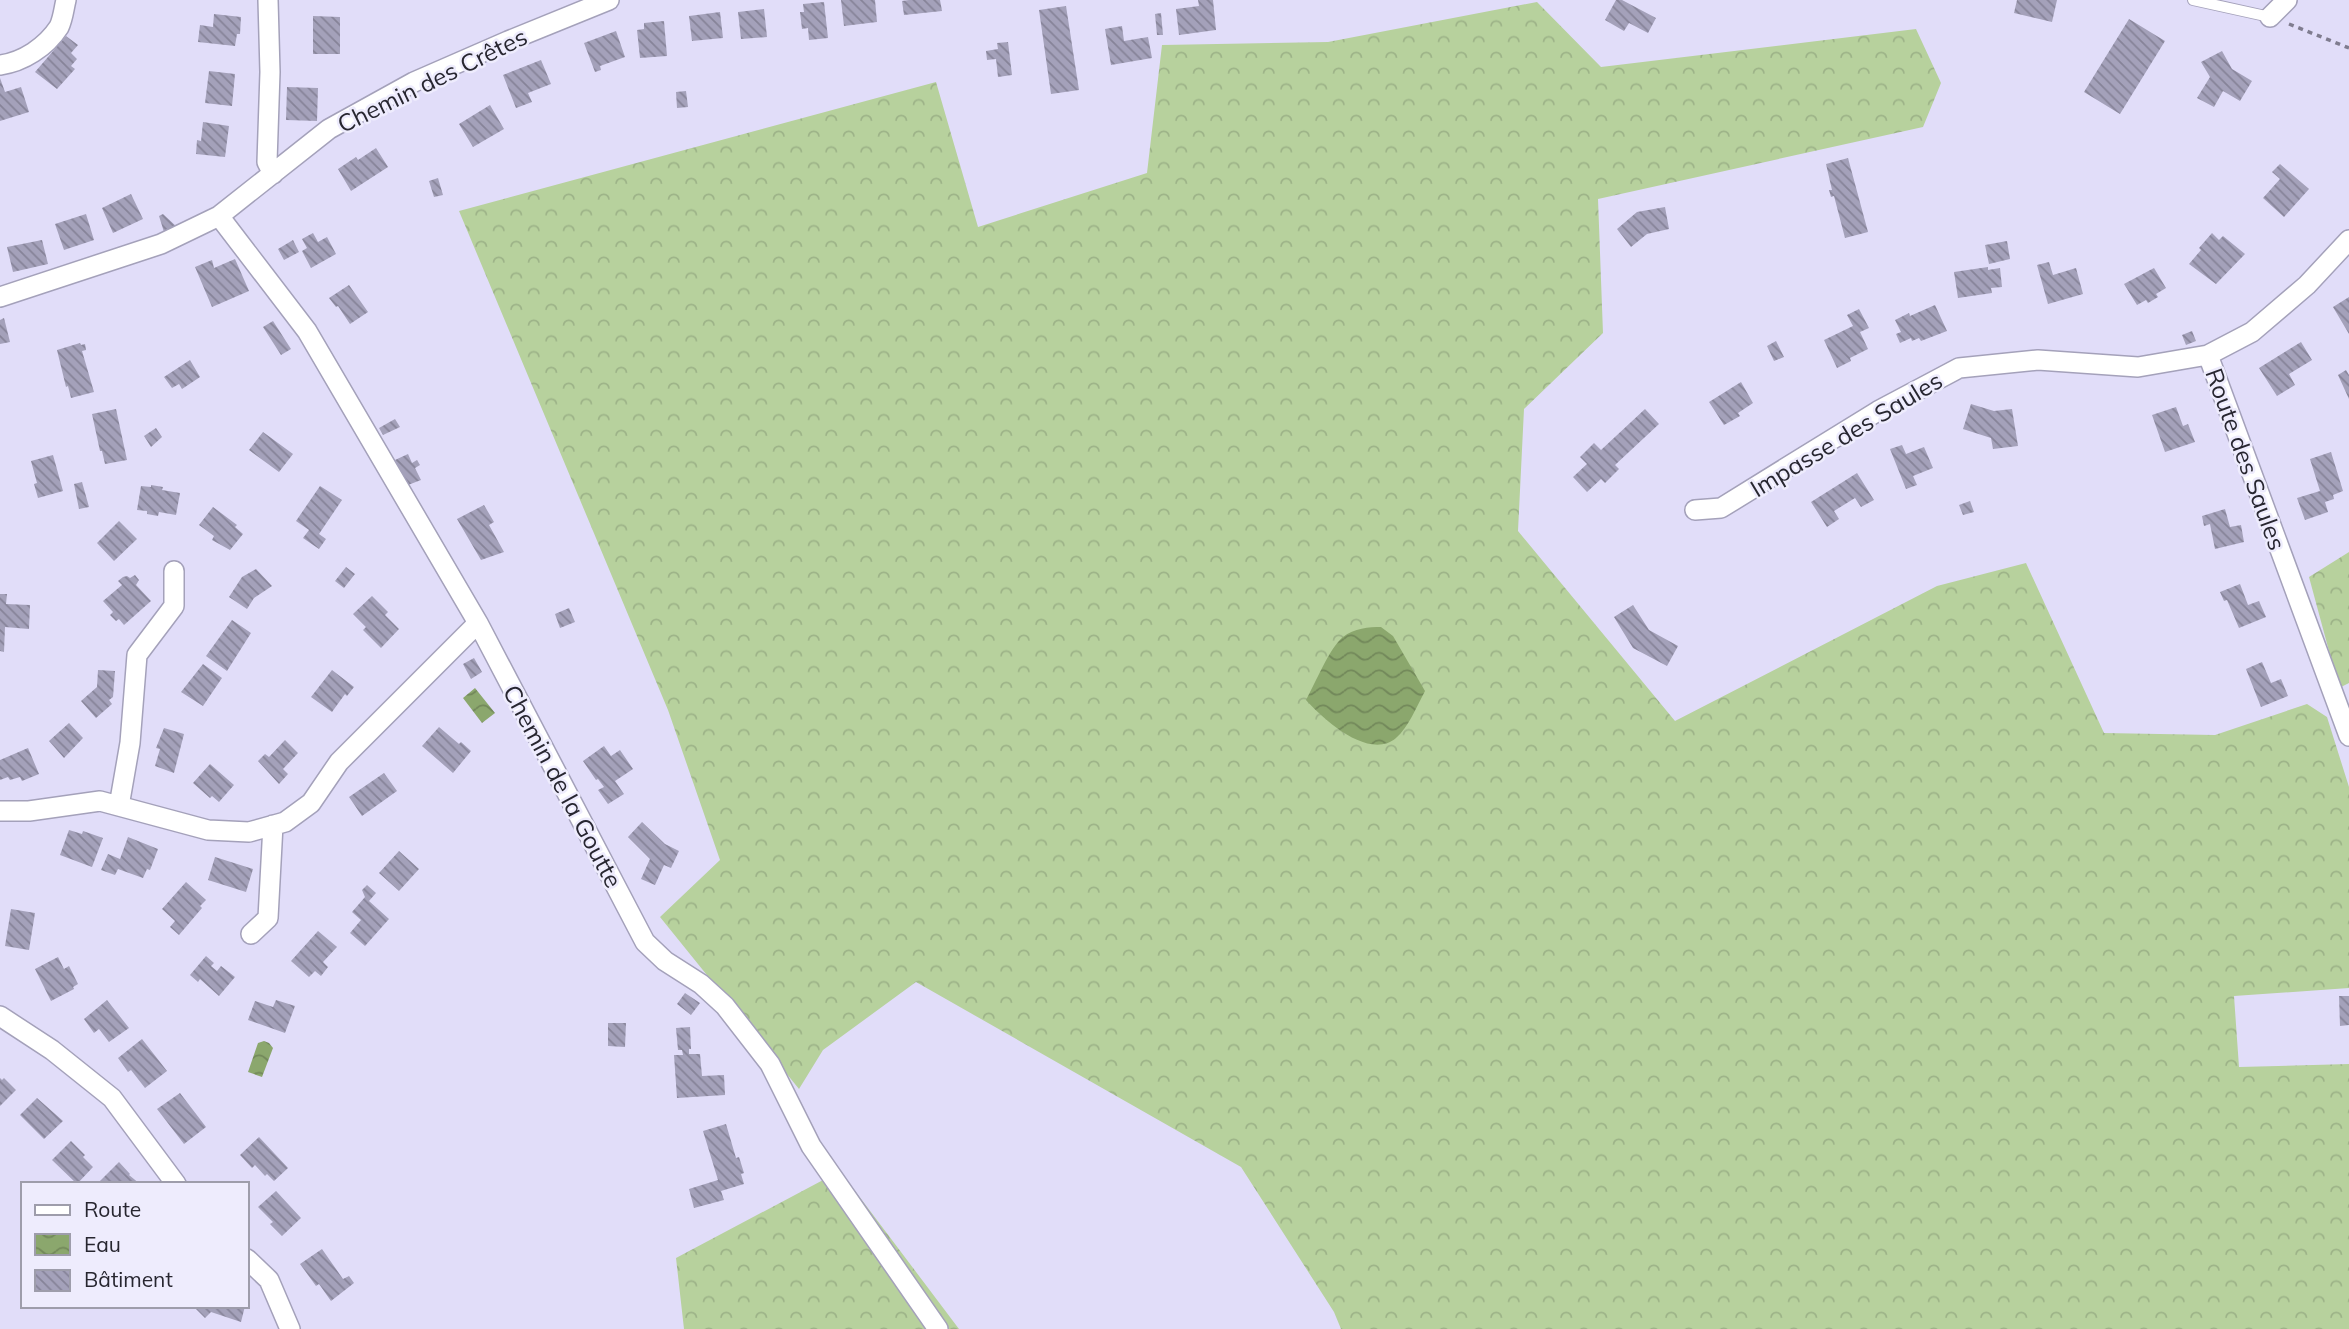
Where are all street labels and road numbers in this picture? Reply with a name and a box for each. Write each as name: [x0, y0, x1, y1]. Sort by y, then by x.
street label: Chemin des Crêtes: [332, 21, 532, 139]
street label: Route des Saules: [2199, 364, 2293, 554]
street label: Impasse des Saules: [1745, 365, 1947, 503]
street label: Chemin de la Goutte: [497, 680, 629, 892]

